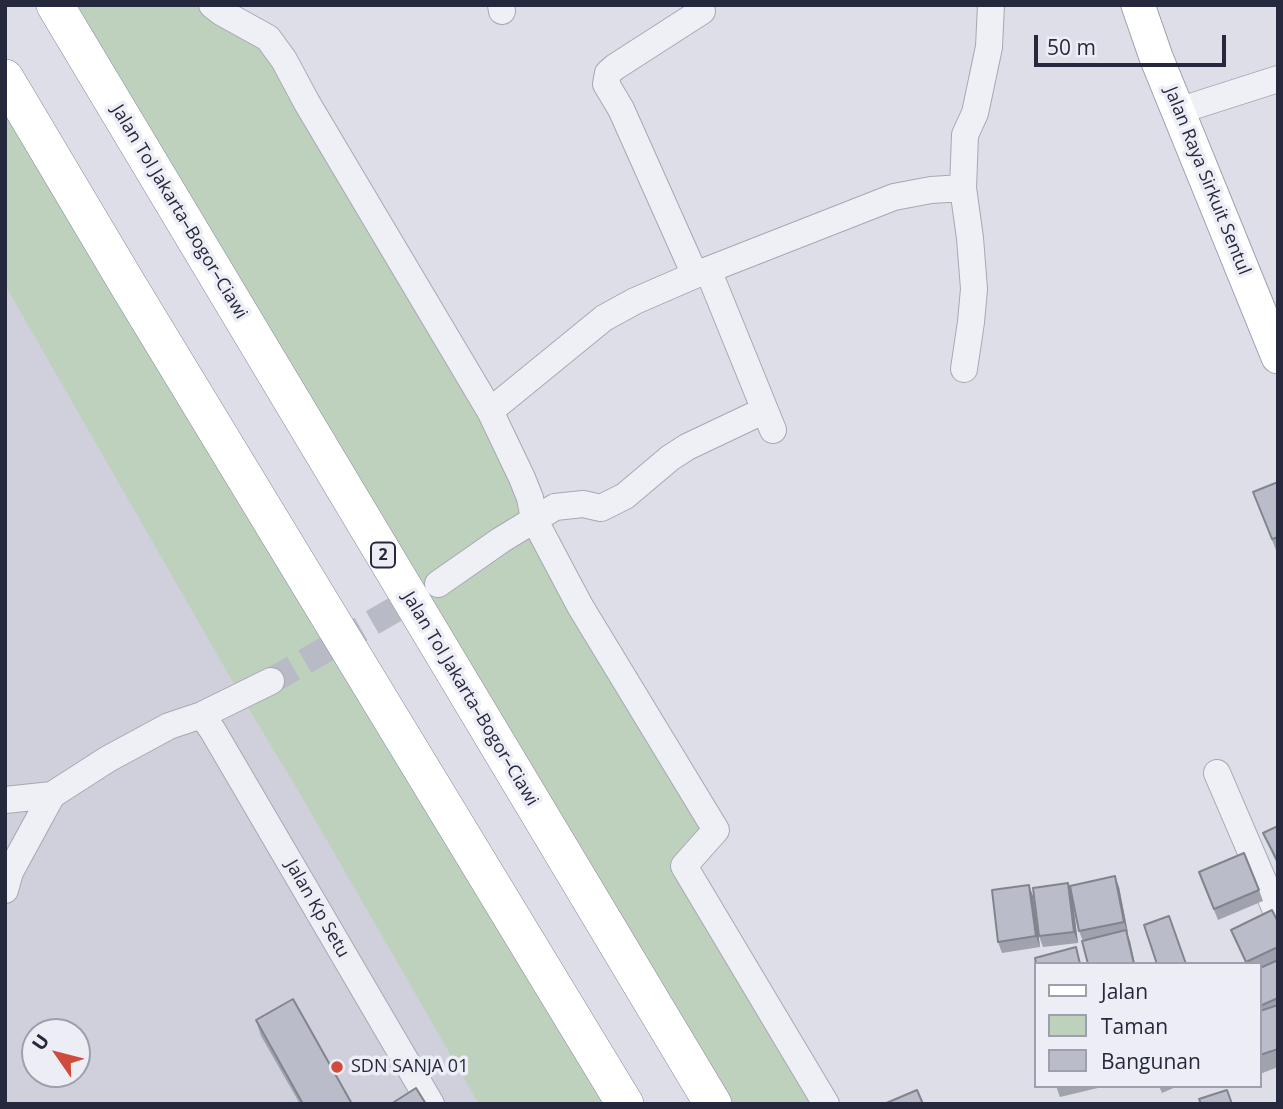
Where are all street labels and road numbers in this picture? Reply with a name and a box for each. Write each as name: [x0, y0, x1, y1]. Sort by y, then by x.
street label: Jalan Raya Sirkuit Sentul: [1159, 84, 1255, 278]
street label: Jalan Tol Jakarta–Bogor–Ciawi: [106, 101, 252, 323]
road number: 2: [371, 542, 395, 568]
street label: Jalan Tol Jakarta–Bogor–Ciawi: [397, 588, 543, 810]
street label: Jalan Kp Setu: [280, 856, 354, 962]

